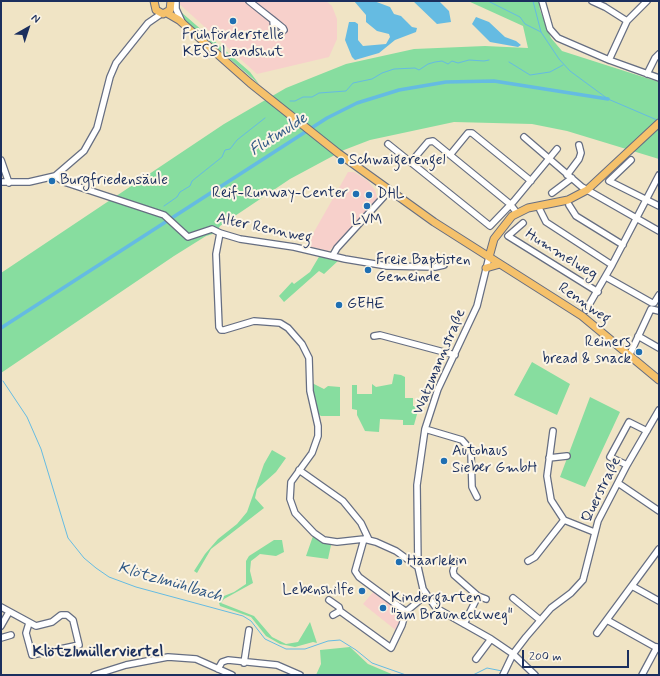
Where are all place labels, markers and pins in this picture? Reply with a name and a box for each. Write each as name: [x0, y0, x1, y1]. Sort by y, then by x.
marker: Frühförderstelle KESS Landshut: [228, 16, 238, 26]
place label: Frühförderstelle KESS Landshut: [182, 27, 284, 62]
place label: Schwaigerengel: [349, 152, 445, 170]
marker: Schwaigerengel: [336, 156, 346, 166]
place label: Burgfriedensäule: [60, 172, 168, 190]
marker: Burgfriedensäule: [47, 176, 57, 186]
place label: Reif-Runway-Center: [212, 185, 348, 203]
place label: DHL: [377, 186, 405, 204]
marker: Reif-Runway-Center: [351, 189, 361, 199]
marker: DHL: [364, 190, 374, 200]
marker: LVM: [362, 201, 372, 211]
place label: LVM: [351, 212, 383, 230]
place label: Freie Baptisten Gemeinde: [376, 252, 470, 287]
marker: Freie Baptisten Gemeinde: [363, 265, 373, 275]
place label: GEHE: [347, 296, 385, 314]
marker: GEHE: [334, 300, 344, 310]
place label: Reiners bread & snack: [543, 334, 631, 369]
marker: Reiners bread & snack: [634, 347, 644, 357]
place label: Autohaus Sieber GmbH: [452, 443, 537, 478]
marker: Autohaus Sieber GmbH: [439, 456, 449, 466]
place label: Haarlekin: [407, 553, 467, 571]
marker: Haarlekin: [394, 557, 404, 567]
place label: Lebenshilfe: [282, 582, 354, 600]
marker: Lebenshilfe: [357, 586, 367, 596]
place label: Kindergarten "am Brauneckweg": [391, 590, 513, 625]
marker: Kindergarten "am Brauneckweg": [378, 603, 388, 613]

